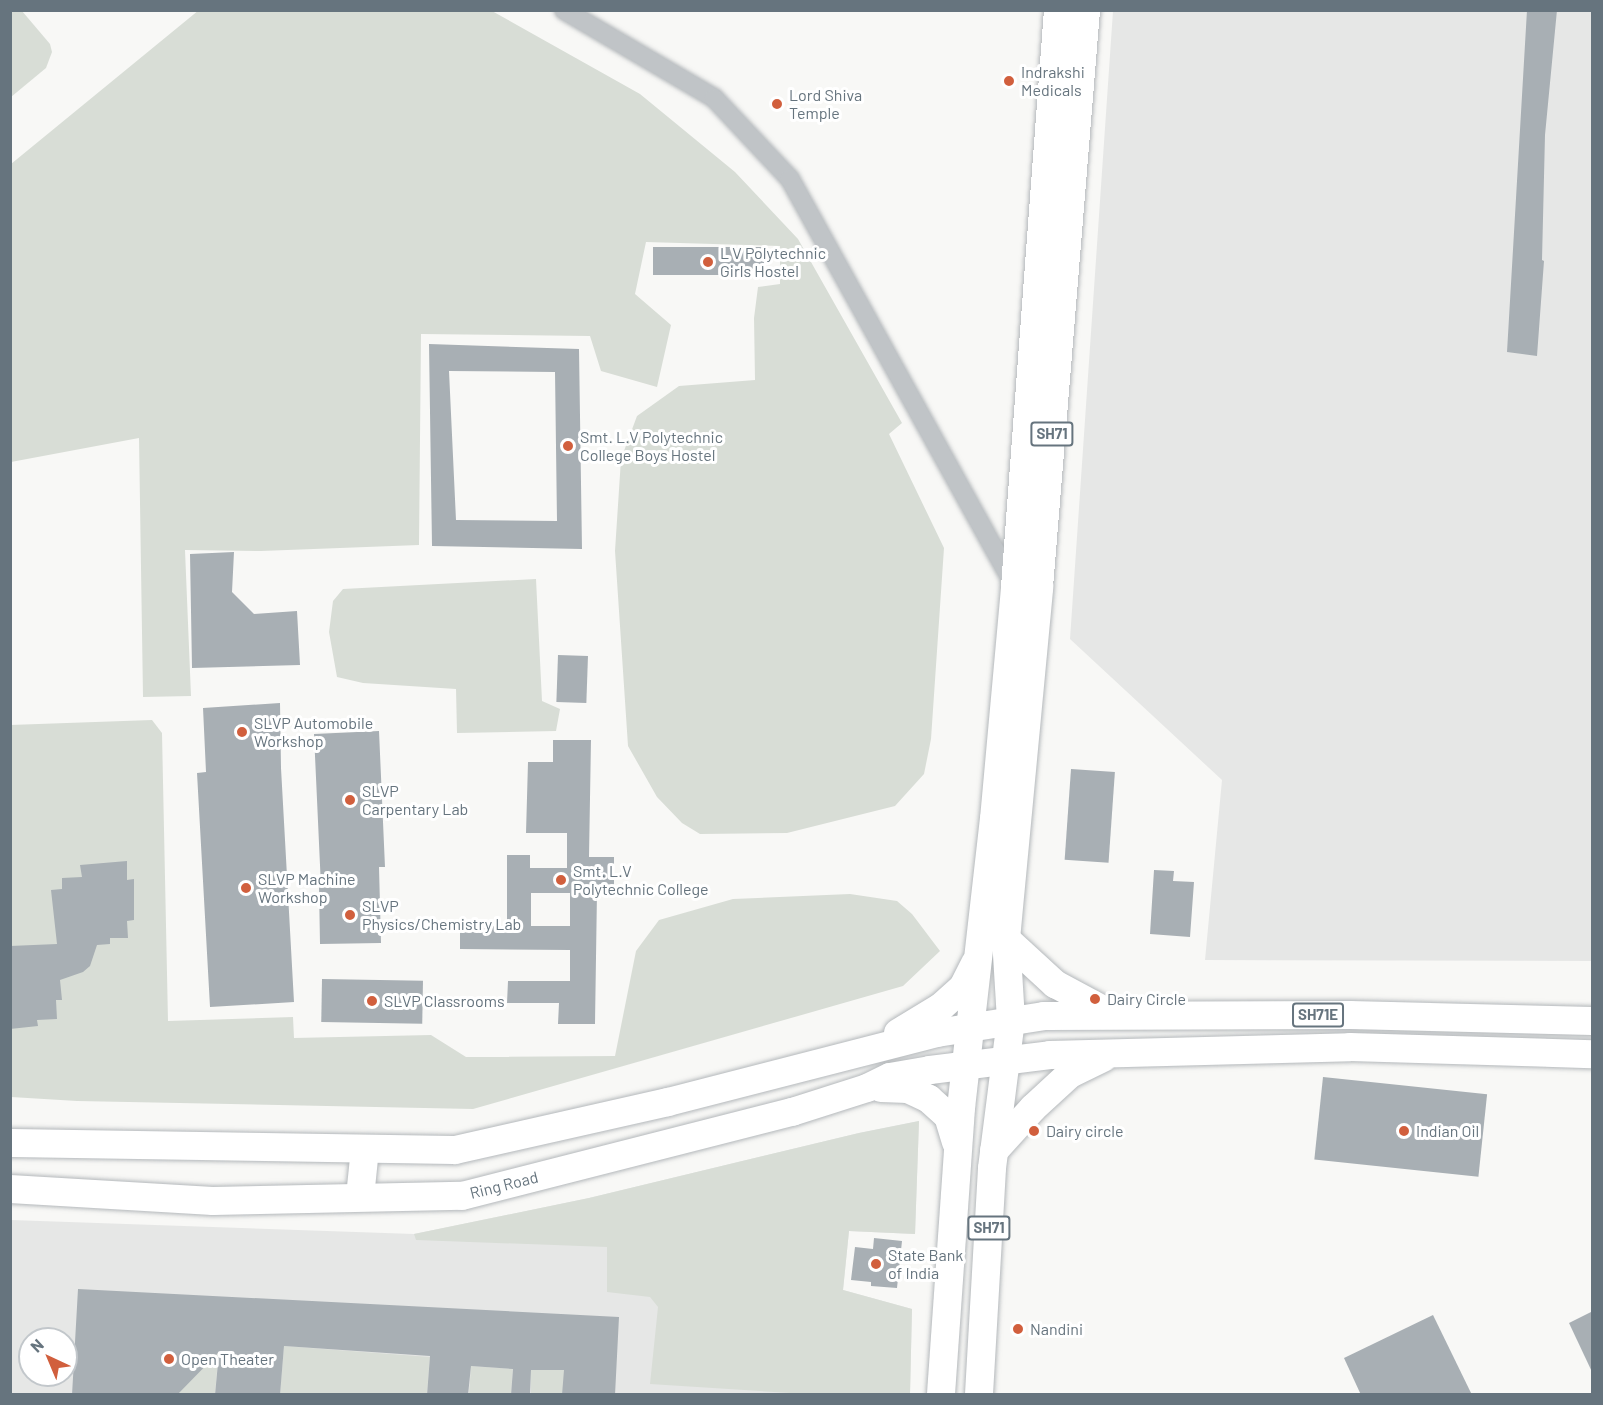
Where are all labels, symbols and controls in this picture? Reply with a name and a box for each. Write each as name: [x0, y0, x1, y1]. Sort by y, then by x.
place label: Indrakshi Medicals: [1021, 62, 1085, 100]
marker: Indrakshi Medicals: [1002, 74, 1016, 88]
place label: Lord Shiva Temple: [789, 85, 862, 123]
marker: Lord Shiva Temple: [770, 97, 784, 111]
place label: L V Polytechnic Girls Hostel: [720, 243, 826, 281]
marker: L V Polytechnic Girls Hostel: [701, 255, 715, 269]
road number: SH71: [1030, 422, 1074, 446]
place label: Smt. L.V Polytechnic College Boys Hostel: [580, 427, 723, 465]
marker: Smt. L.V Polytechnic College Boys Hostel: [561, 439, 575, 453]
place label: SLVP Automobile Workshop: [254, 713, 373, 751]
marker: SLVP Automobile Workshop: [235, 725, 249, 739]
place label: SLVP Carpentary Lab: [362, 781, 468, 819]
marker: SLVP Carpentary Lab: [343, 793, 357, 807]
place label: Smt. L.V Polytechnic College: [573, 861, 709, 899]
place label: SLVP Machine Workshop: [258, 869, 356, 907]
marker: Smt. L.V Polytechnic College: [554, 873, 568, 887]
marker: SLVP Machine Workshop: [239, 881, 253, 895]
place label: SLVP Physics/Chemistry Lab: [362, 896, 521, 934]
marker: SLVP Physics/Chemistry Lab: [343, 908, 357, 922]
place label: Dairy Circle: [1107, 989, 1186, 1009]
place label: SLVP Classrooms: [384, 991, 505, 1011]
marker: Dairy Circle: [1088, 992, 1102, 1006]
marker: SLVP Classrooms: [365, 994, 379, 1008]
road number: SH71E: [1291, 1003, 1345, 1027]
place label: Dairy circle: [1046, 1121, 1124, 1141]
place label: Indian Oil: [1416, 1121, 1479, 1141]
marker: Dairy circle: [1027, 1124, 1041, 1138]
marker: Indian Oil: [1397, 1124, 1411, 1138]
street label: Ring Road: [468, 1167, 540, 1203]
road number: SH71: [966, 1216, 1012, 1240]
place label: State Bank of India: [888, 1245, 963, 1283]
marker: State Bank of India: [869, 1257, 883, 1271]
place label: Nandini: [1030, 1319, 1083, 1339]
marker: Nandini: [1011, 1322, 1025, 1336]
north arrow: [18, 1327, 78, 1387]
text: N: [26, 1335, 47, 1356]
place label: Open Theater: [181, 1349, 274, 1369]
marker: Open Theater: [162, 1352, 176, 1366]

